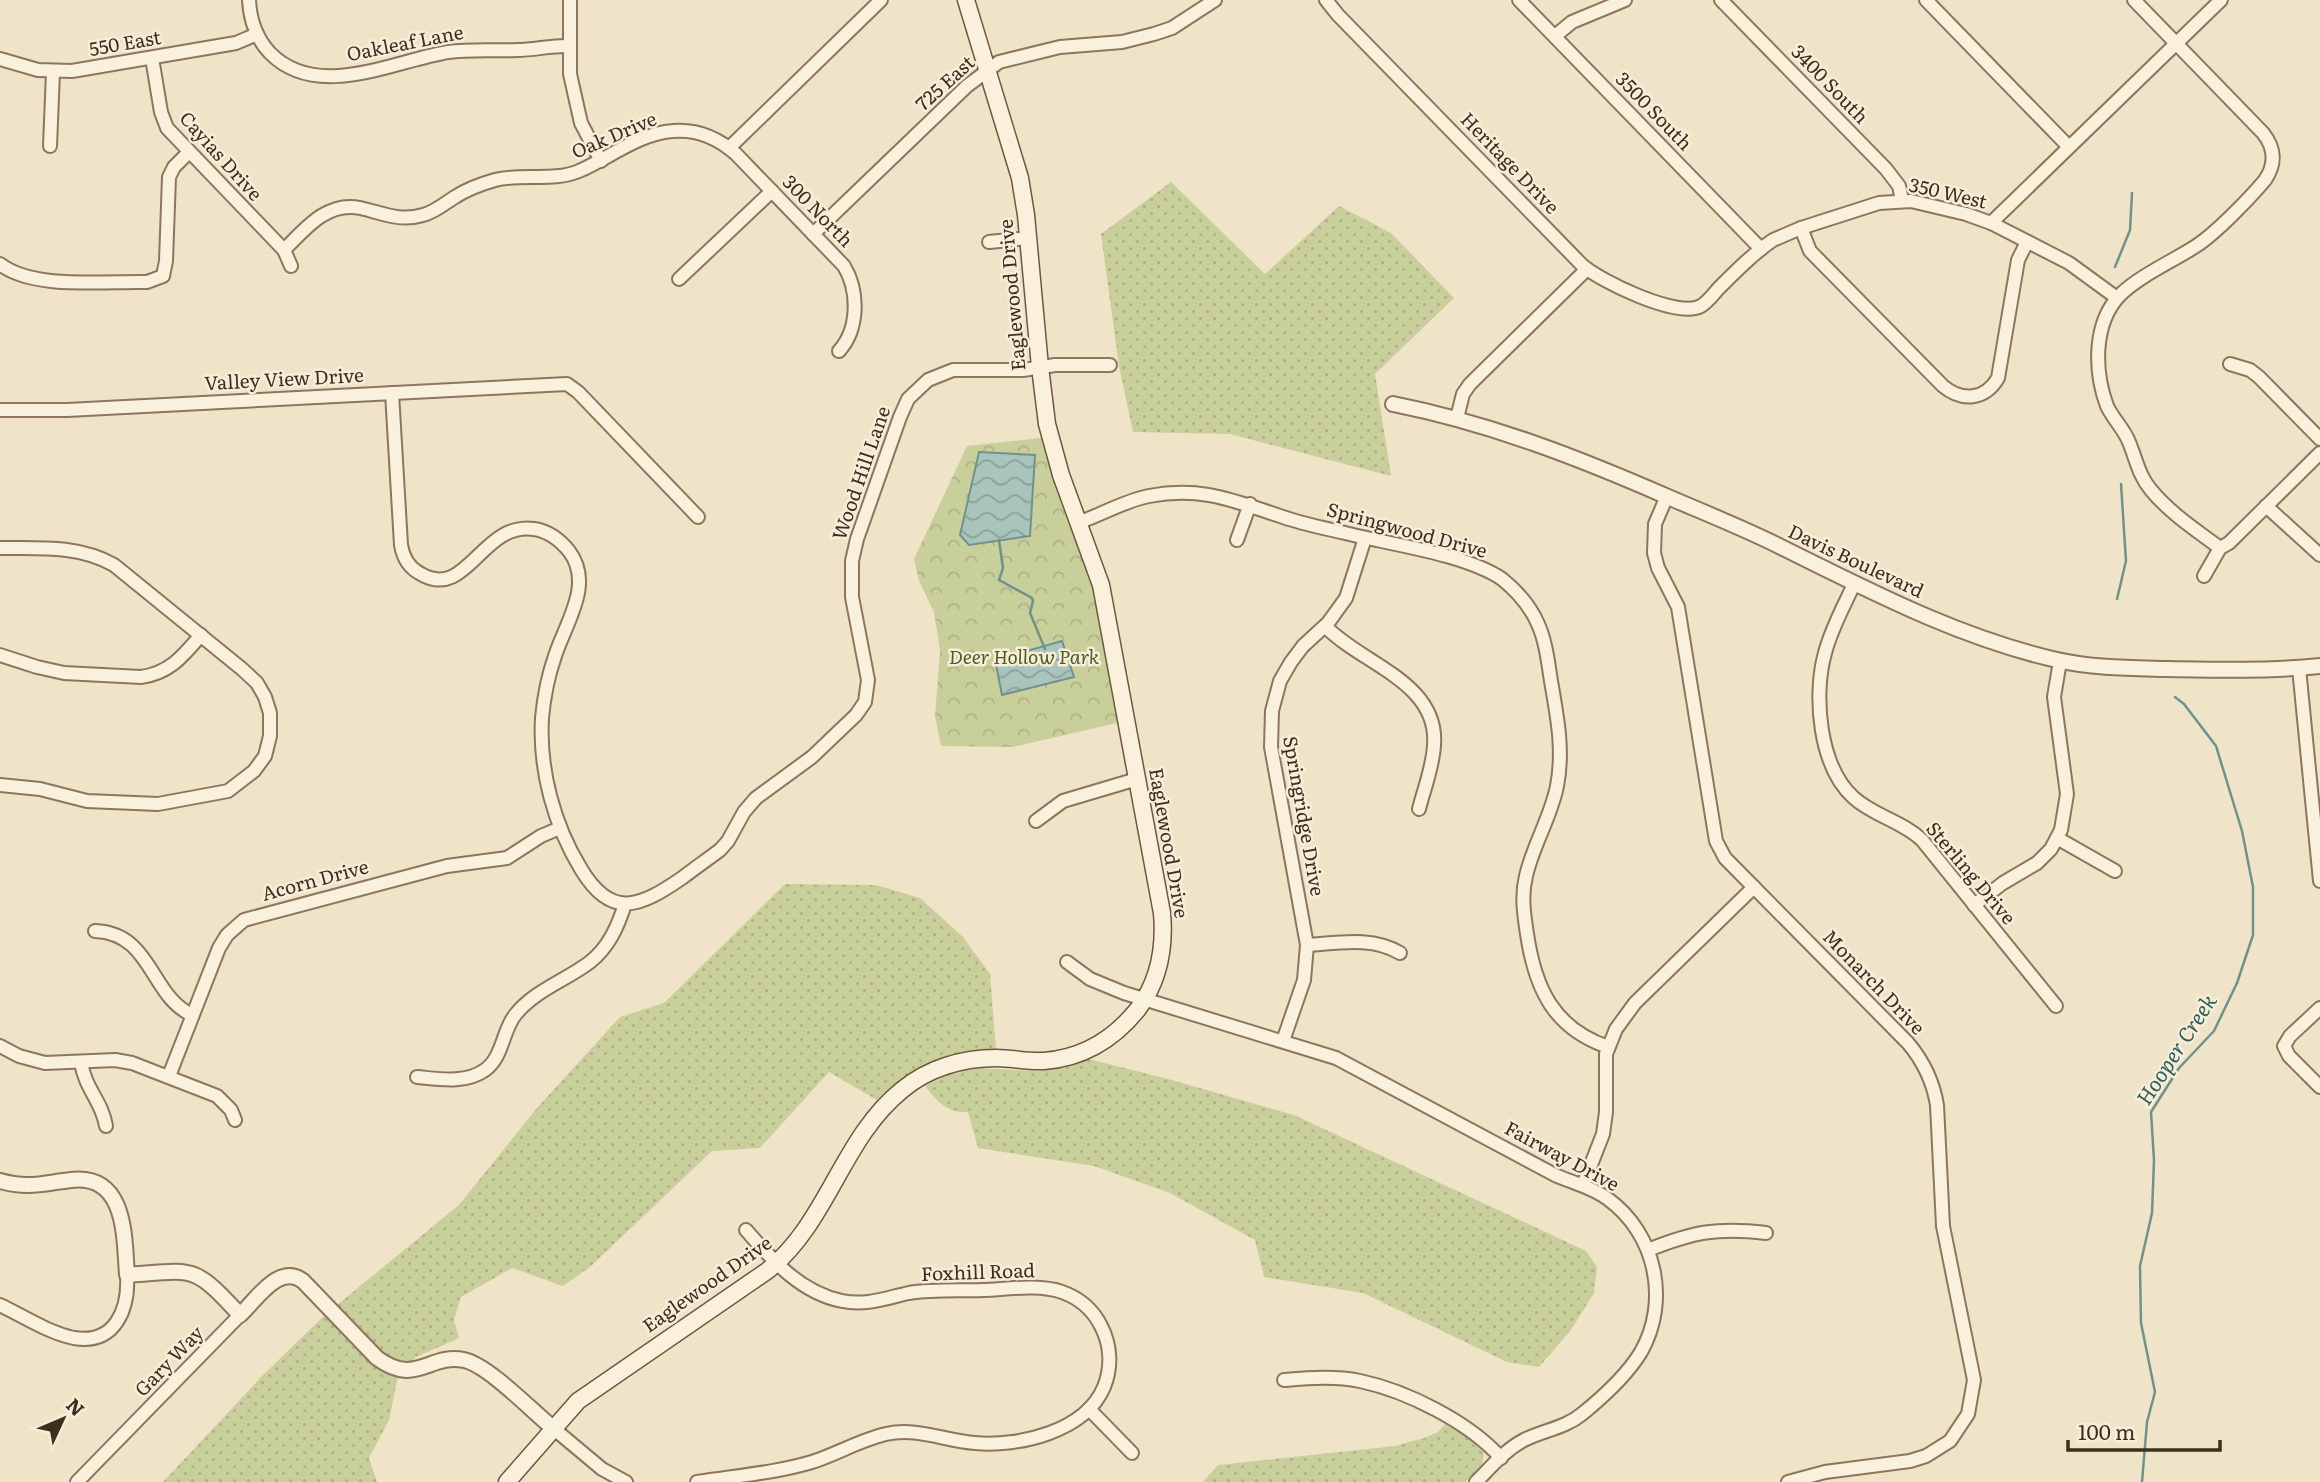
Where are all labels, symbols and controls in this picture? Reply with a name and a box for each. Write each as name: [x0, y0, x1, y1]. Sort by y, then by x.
street label: Oakleaf Lane: [344, 17, 466, 67]
street label: 550 East: [87, 22, 163, 62]
street label: 3400 South: [1786, 37, 1876, 129]
street label: 725 East: [909, 48, 980, 116]
street label: 3500 South: [1610, 65, 1699, 156]
street label: Cayias Drive: [174, 104, 270, 206]
street label: Oak Drive: [567, 104, 661, 165]
street label: Heritage Drive: [1455, 105, 1567, 219]
street label: 300 North: [777, 168, 860, 253]
street label: 350 West: [1906, 169, 1990, 215]
street label: Eaglewood Drive: [990, 218, 1032, 372]
street label: Valley View Drive: [204, 360, 365, 396]
street label: Wood Hill Lane: [824, 402, 896, 543]
street label: Springwood Drive: [1324, 494, 1491, 564]
street label: Davis Boulevard: [1784, 516, 1929, 604]
park label: Deer Hollow Park: [949, 642, 1100, 670]
street label: Springridge Drive: [1277, 734, 1333, 898]
street label: Eaglewood Drive: [1143, 765, 1197, 920]
street label: Sterling Drive: [1920, 815, 2023, 930]
street label: Acorn Drive: [258, 851, 371, 907]
street label: Monarch Drive: [1817, 922, 1932, 1040]
water label: Hooper Creek: [2127, 987, 2223, 1110]
street label: Fairway Drive: [1500, 1113, 1625, 1197]
street label: Eaglewood Drive: [636, 1228, 777, 1338]
street label: Foxhill Road: [921, 1255, 1036, 1287]
street label: Gary Way: [127, 1319, 209, 1402]
north arrow: [28, 1384, 98, 1454]
text: N: [60, 1391, 92, 1422]
scale bar: [2068, 1408, 2220, 1452]
text: 100 m: [2078, 1415, 2135, 1446]

